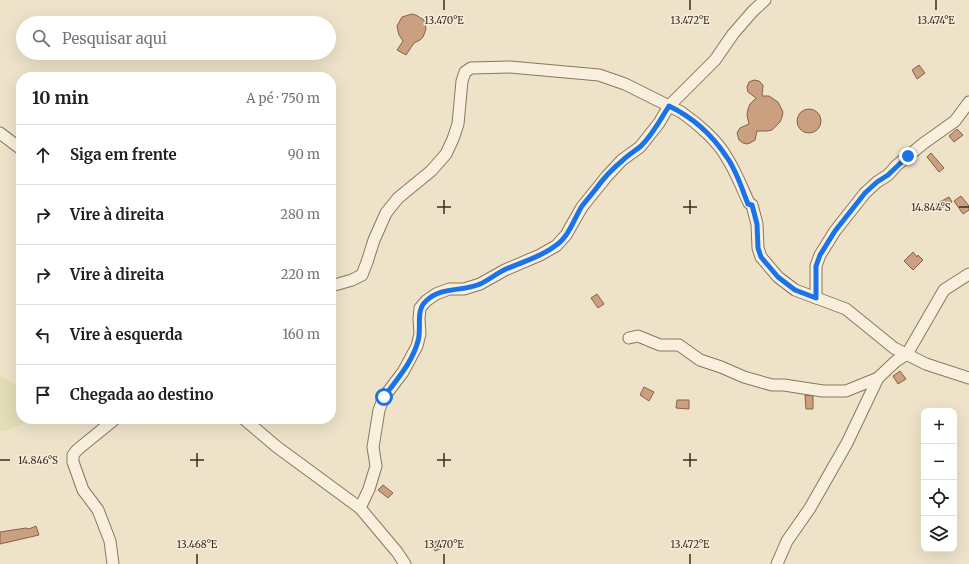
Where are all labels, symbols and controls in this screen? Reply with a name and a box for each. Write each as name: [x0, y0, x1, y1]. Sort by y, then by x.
text: 13.470°E: [424, 14, 464, 27]
text: 13.472°E: [671, 14, 710, 27]
text: 13.474°E: [917, 14, 955, 27]
search box: [16, 16, 336, 60]
icon: search: [30, 27, 52, 49]
text: Pesquisar aqui: [62, 29, 167, 48]
text: 10 min: [32, 87, 89, 109]
text: A pé · 750 m: [246, 90, 320, 107]
icon: ahead: [32, 144, 54, 166]
text: Siga em frente: [70, 145, 177, 164]
text: 90 m: [288, 146, 320, 163]
route end: [899, 147, 917, 165]
text: 14.844°S: [911, 201, 951, 214]
icon: right: [32, 204, 54, 226]
text: Vire à direita: [70, 205, 164, 224]
text: 280 m: [280, 206, 320, 223]
icon: right: [32, 264, 54, 286]
text: Vire à direita: [70, 265, 164, 284]
text: 220 m: [281, 266, 320, 283]
icon: left: [32, 324, 54, 346]
text: Vire à esquerda: [70, 325, 183, 344]
text: 160 m: [282, 326, 320, 343]
icon: arrive: [32, 384, 54, 406]
text: Chegada ao destino: [70, 385, 213, 404]
route start: [375, 388, 393, 406]
map controls: [921, 408, 957, 552]
button: +: [921, 408, 957, 444]
button: −: [921, 444, 957, 480]
text: 14.846°S: [18, 454, 58, 467]
button: locate: [921, 480, 957, 516]
button: layers: [921, 516, 957, 552]
text: 13.468°E: [177, 538, 218, 551]
text: 13.470°E: [424, 538, 464, 551]
text: 13.472°E: [671, 538, 710, 551]

